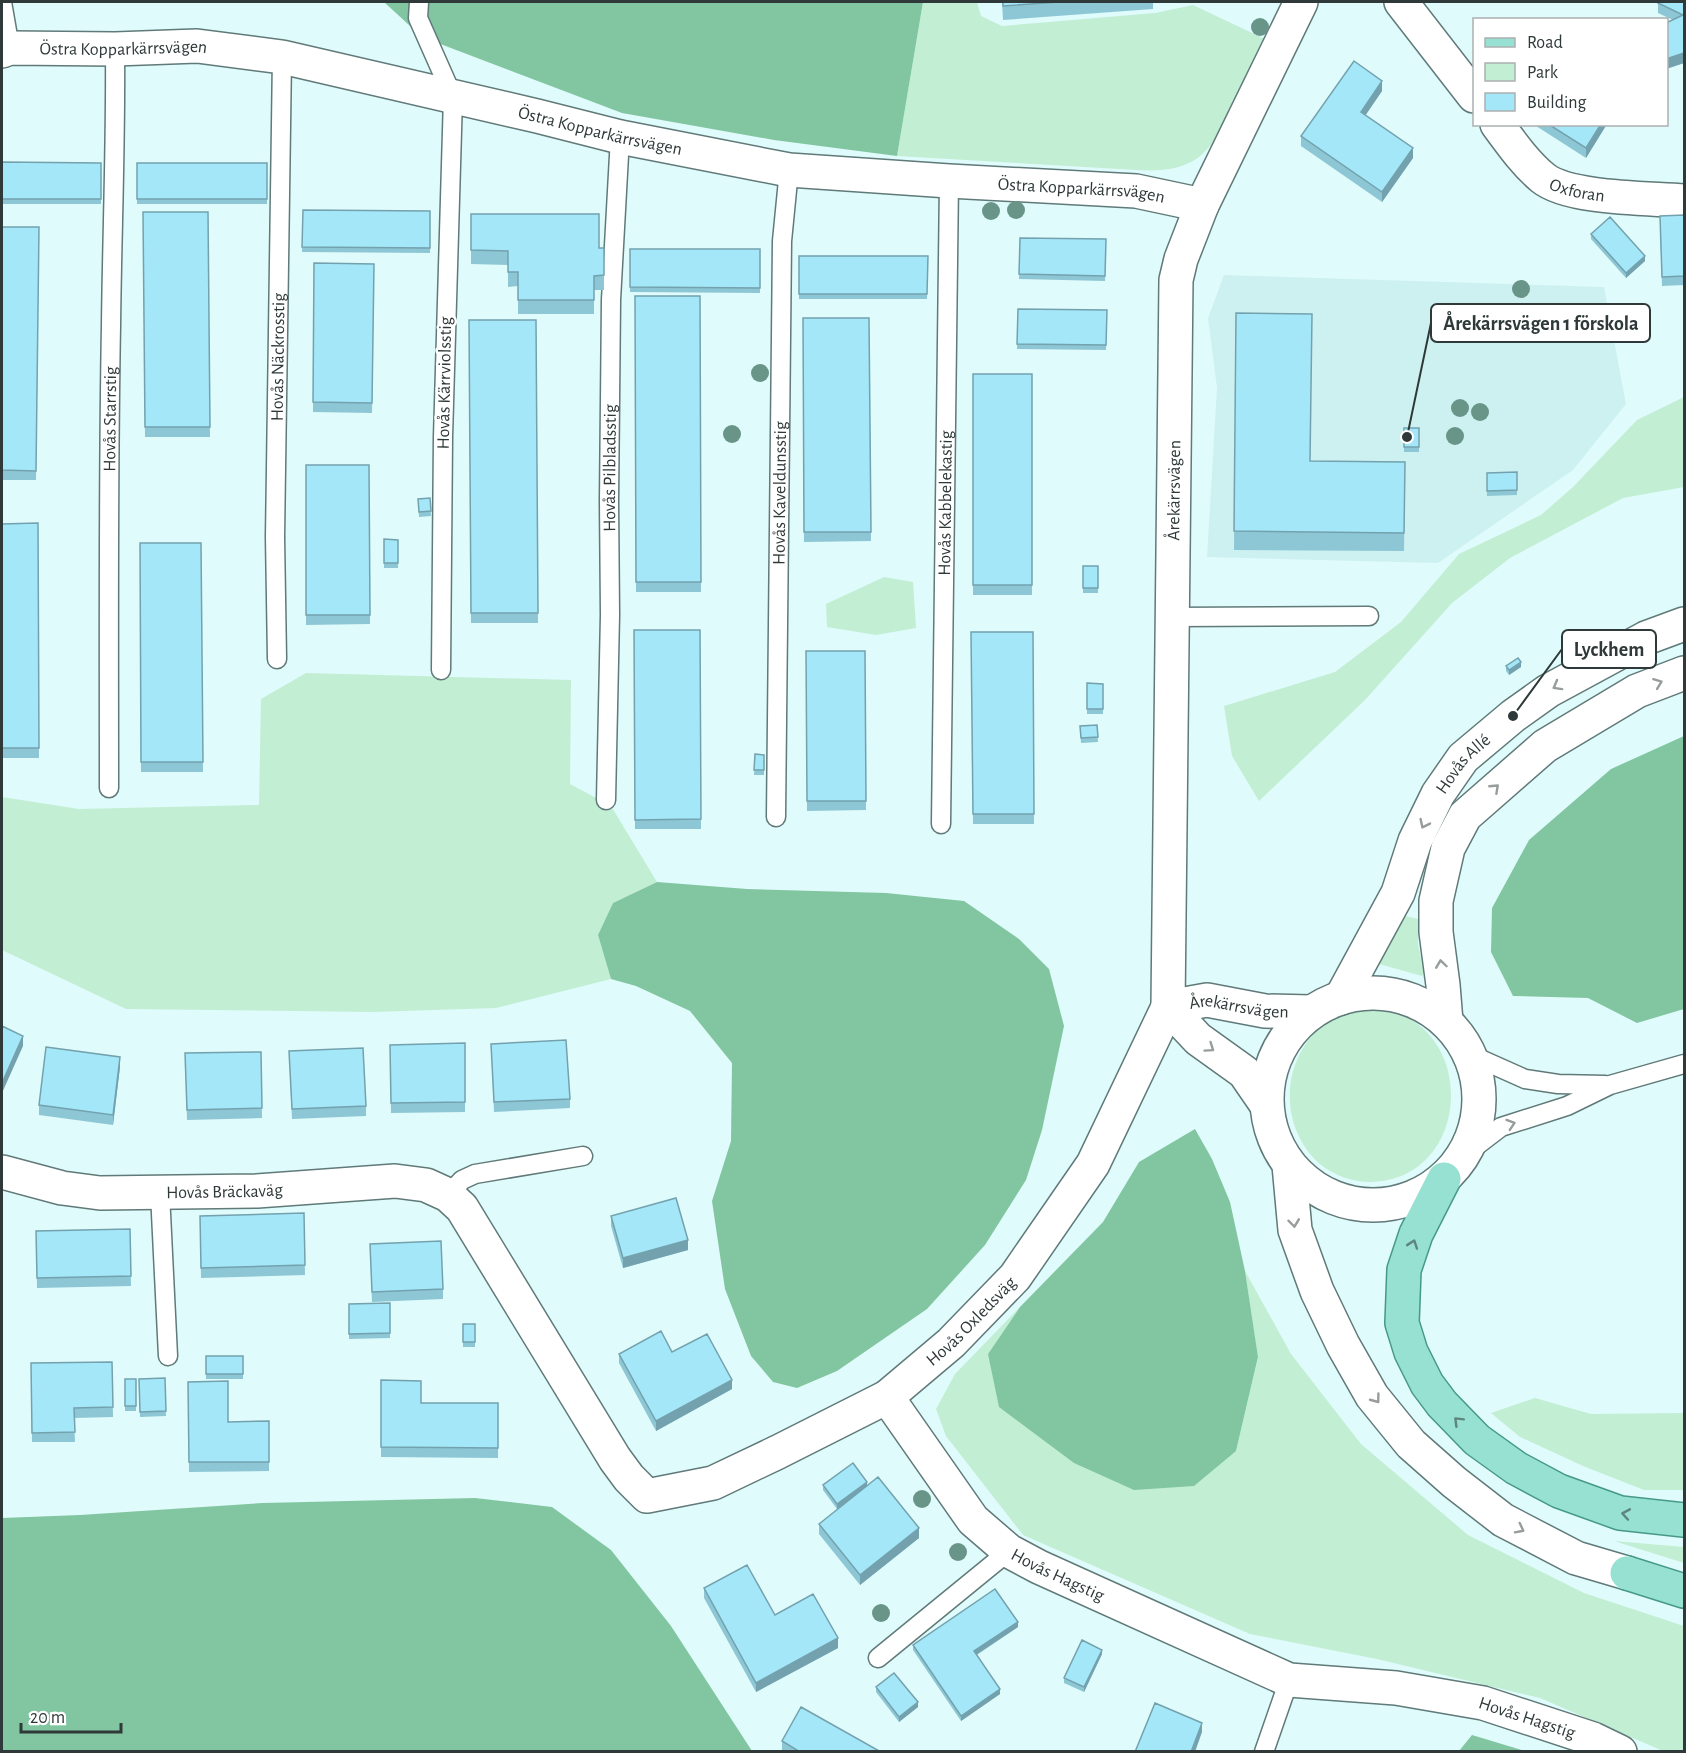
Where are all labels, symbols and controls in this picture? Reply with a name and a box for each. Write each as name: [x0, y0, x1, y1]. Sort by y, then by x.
legend: [1473, 18, 1668, 126]
text: Road: [1527, 34, 1563, 52]
street label: Östra Kopparkärrsvägen: [39, 38, 208, 59]
text: Park: [1527, 64, 1559, 82]
text: Building: [1527, 94, 1587, 112]
street label: Östra Kopparkärrsvägen: [516, 102, 684, 159]
street label: Östra Kopparkärrsvägen: [997, 174, 1166, 207]
street label: Oxforan: [1547, 176, 1606, 206]
street label: Hovås Näckrosstig: [269, 293, 289, 421]
callout: Årekärrsvägen 1 förskola: [1431, 304, 1650, 342]
text: Årekärrsvägen 1 förskola: [1443, 311, 1639, 334]
street label: Hovås Kärrviolsstig: [435, 316, 455, 450]
street label: Hovås Starrstig: [101, 366, 120, 472]
street label: Hovås Pilbladsstig: [601, 404, 620, 532]
street label: Hovås Kaveldunsstig: [771, 421, 790, 565]
street label: Hovås Kabbelekastig: [936, 430, 956, 576]
street label: Årekärrsvägen: [1162, 440, 1184, 541]
callout: Lyckhem: [1562, 630, 1656, 668]
text: Lyckhem: [1574, 640, 1644, 660]
one-way arrow: [1652, 678, 1663, 691]
one-way arrow: [1552, 679, 1563, 690]
street label: Hovås Allé: [1433, 731, 1494, 797]
one-way arrow: [1488, 785, 1499, 796]
one-way arrow: [1419, 817, 1431, 828]
one-way arrow: [1435, 960, 1447, 969]
street label: Årekärrsvägen: [1187, 990, 1289, 1022]
one-way arrow: [1203, 1041, 1214, 1052]
one-way arrow: [1505, 1118, 1516, 1131]
street label: Hovås Bräckaväg: [166, 1181, 284, 1202]
one-way arrow: [1288, 1219, 1300, 1228]
one-way arrow: [1406, 1239, 1418, 1250]
street label: Hovås Oxledsväg: [923, 1274, 1020, 1370]
one-way arrow: [1368, 1393, 1379, 1404]
one-way arrow: [1455, 1417, 1466, 1428]
one-way arrow: [1622, 1508, 1631, 1520]
one-way arrow: [1513, 1521, 1524, 1533]
street label: Hovås Hagstig: [1008, 1546, 1107, 1605]
street label: Hovås Hagstig: [1476, 1694, 1578, 1743]
scale bar: [21, 1696, 122, 1734]
text: 20 m: [30, 1709, 65, 1727]

